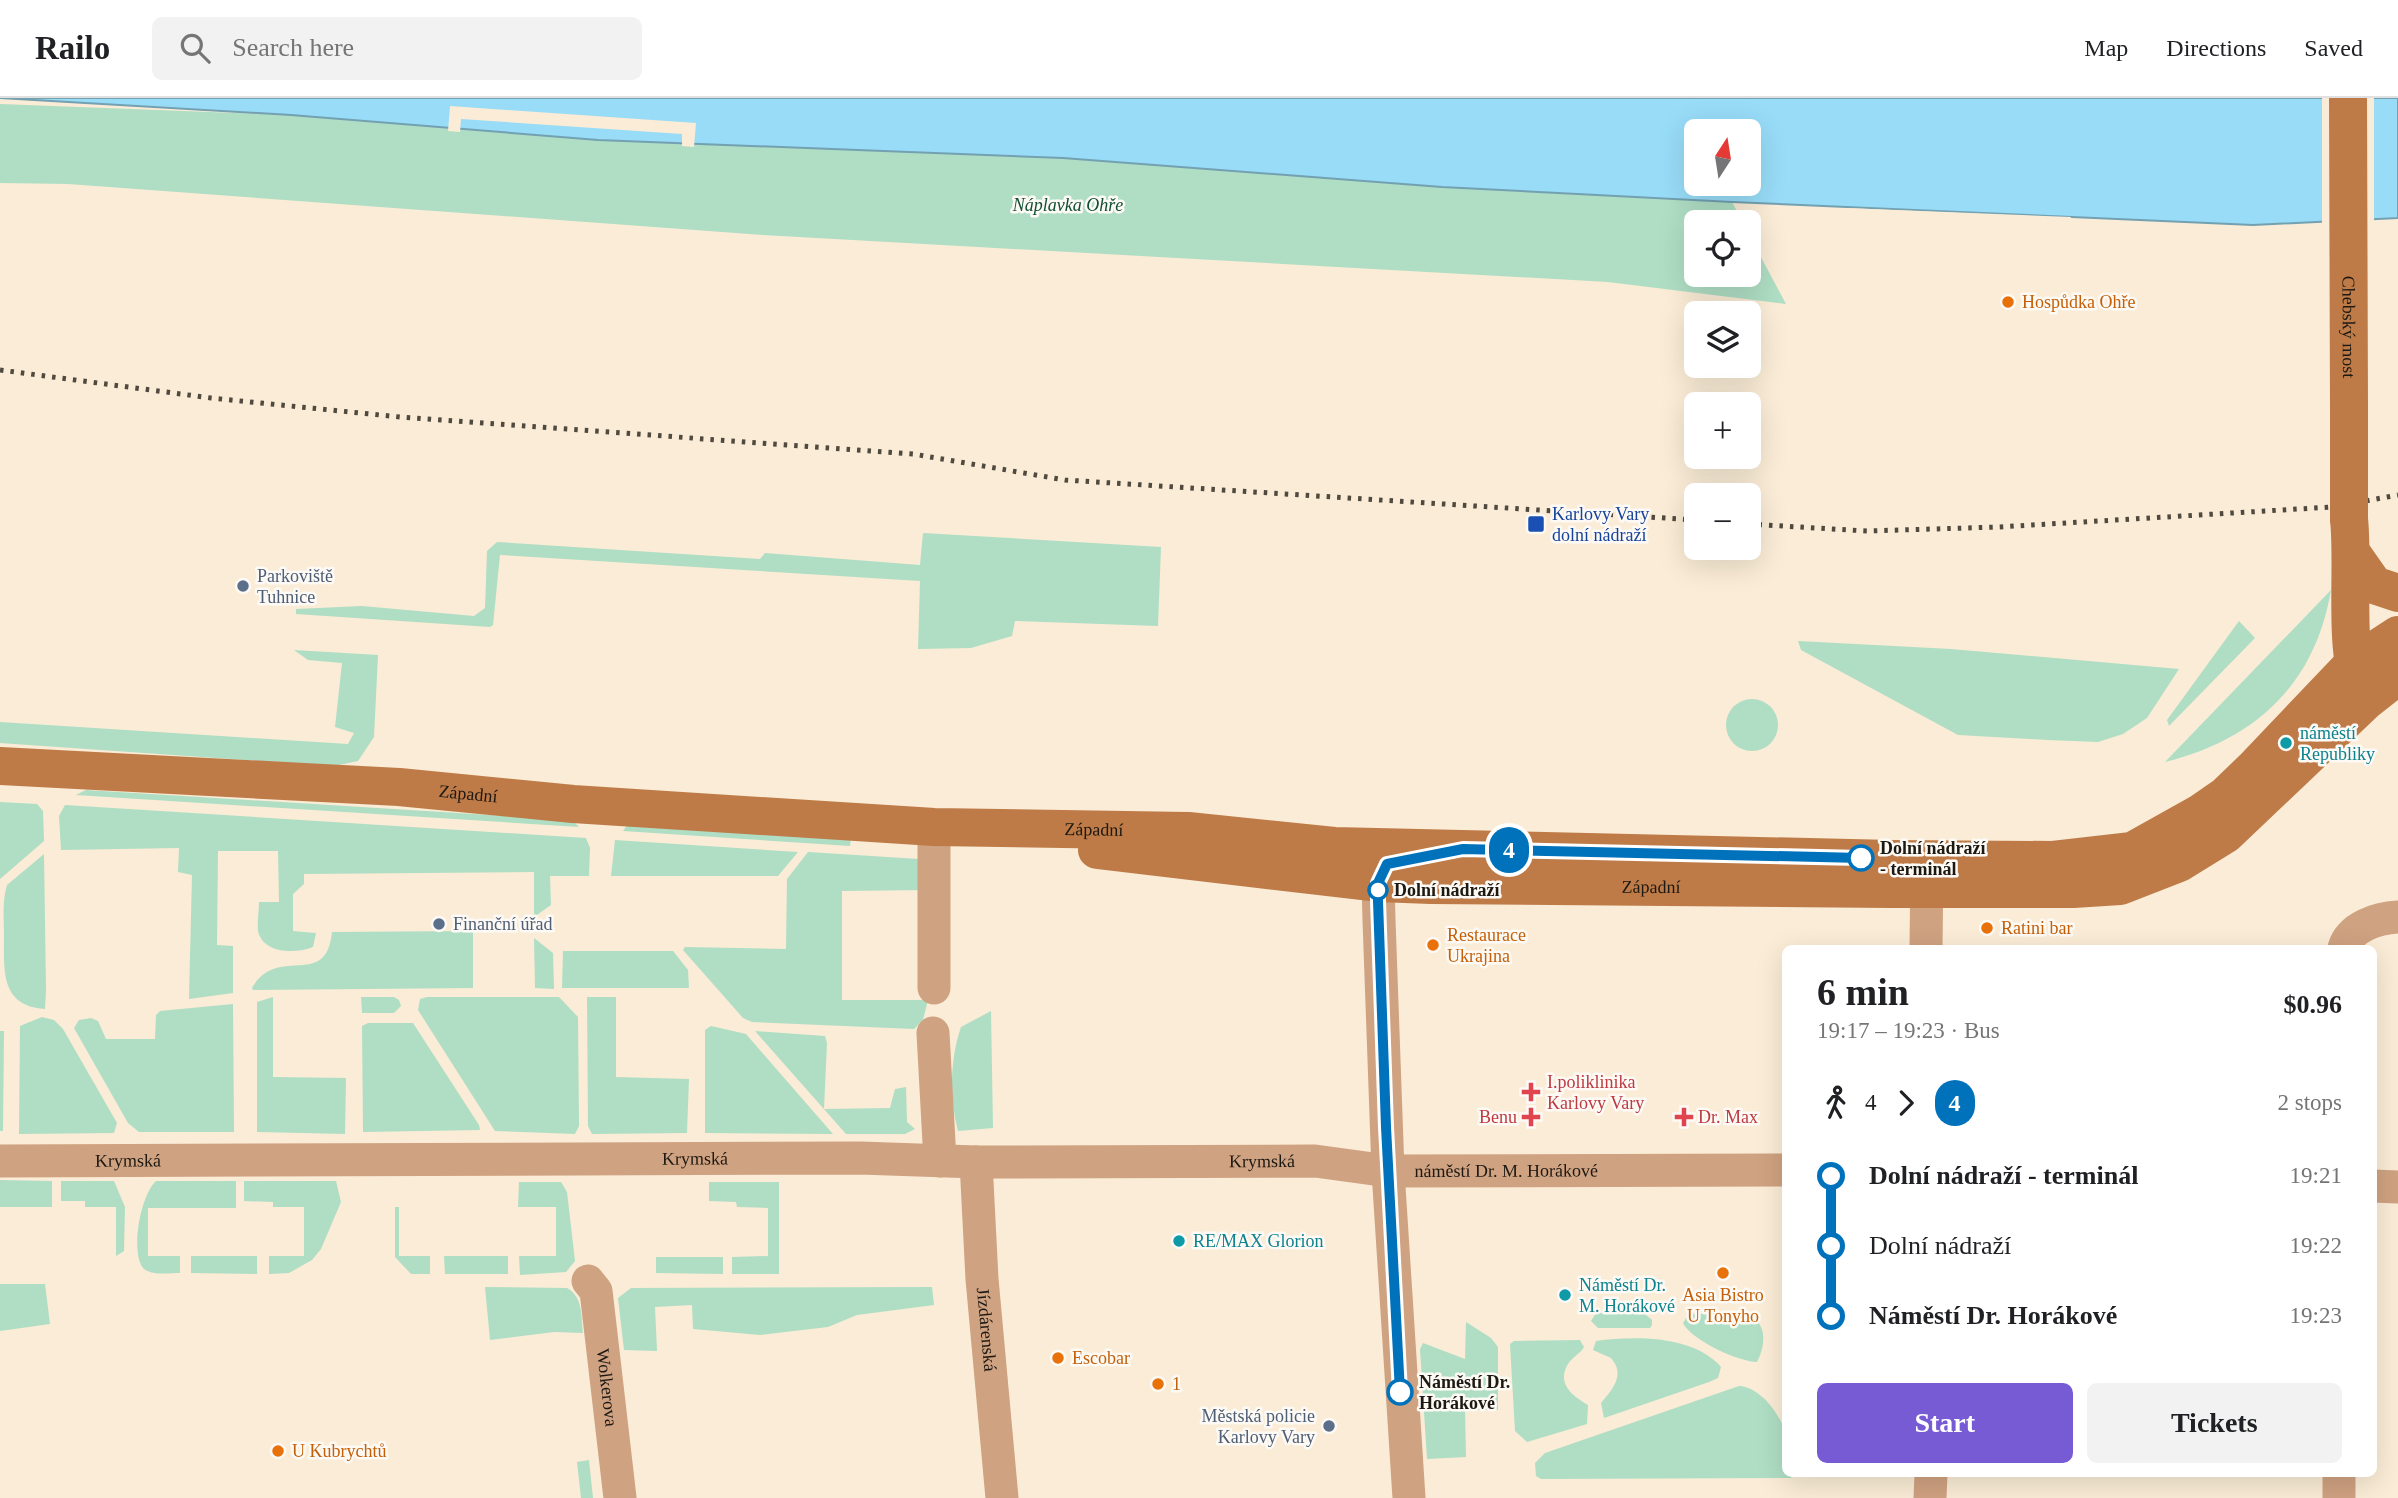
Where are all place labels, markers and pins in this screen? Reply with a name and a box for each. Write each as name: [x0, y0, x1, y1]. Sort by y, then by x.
place label: Hospůdka Ohře: [2022, 292, 2135, 312]
marker: Hospůdka Ohře: [2000, 294, 2016, 310]
place label: Karlovy Vary dolní nádraží: [1552, 504, 1649, 545]
marker: Karlovy Vary dolní nádraží: [1526, 514, 1546, 534]
place label: Parkoviště Tuhnice: [257, 566, 333, 607]
marker: Parkoviště Tuhnice: [235, 578, 251, 594]
place label: náměstí Republiky: [2300, 723, 2375, 764]
marker: náměstí Republiky: [2278, 735, 2294, 751]
place label: Dolní nádraží - terminál: [1880, 838, 1987, 879]
marker: Dolní nádraží - terminál: [1848, 845, 1874, 871]
marker: Dolní nádraží: [1368, 880, 1388, 900]
place label: Dolní nádraží: [1394, 880, 1501, 900]
place label: Finanční úřad: [453, 914, 552, 934]
marker: Finanční úřad: [431, 916, 447, 932]
place label: Ratini bar: [2001, 918, 2072, 938]
marker: Ratini bar: [1979, 920, 1995, 936]
place label: Restaurace Ukrajina: [1447, 925, 1526, 966]
marker: Restaurace Ukrajina: [1425, 937, 1441, 953]
place label: I.poliklinika Karlovy Vary: [1547, 1072, 1644, 1113]
marker: I.poliklinika Karlovy Vary: [1521, 1082, 1541, 1102]
place label: Benu: [1479, 1107, 1517, 1127]
place label: Dr. Max: [1698, 1107, 1758, 1127]
marker: Benu: [1523, 1109, 1539, 1125]
marker: Dr. Max: [1676, 1109, 1692, 1125]
place label: RE/MAX Glorion: [1193, 1231, 1324, 1251]
marker: RE/MAX Glorion: [1171, 1233, 1187, 1249]
marker: Asia Bistro U Tonyho: [1715, 1265, 1731, 1281]
place label: Náměstí Dr. M. Horákové: [1579, 1275, 1675, 1316]
place label: Asia Bistro U Tonyho: [1682, 1285, 1764, 1326]
marker: Náměstí Dr. M. Horákové: [1557, 1287, 1573, 1303]
place label: Escobar: [1072, 1348, 1130, 1368]
marker: Escobar: [1050, 1350, 1066, 1366]
place label: Náměstí Dr. Horákové: [1419, 1372, 1510, 1413]
place label: 1: [1172, 1374, 1181, 1394]
marker: 1: [1150, 1376, 1166, 1392]
marker: Náměstí Dr. Horákové: [1387, 1379, 1413, 1405]
place label: Městská policie Karlovy Vary: [1202, 1406, 1315, 1447]
marker: Městská policie Karlovy Vary: [1321, 1418, 1337, 1434]
place label: U Kubrychtů: [292, 1441, 386, 1461]
marker: U Kubrychtů: [270, 1443, 286, 1459]

